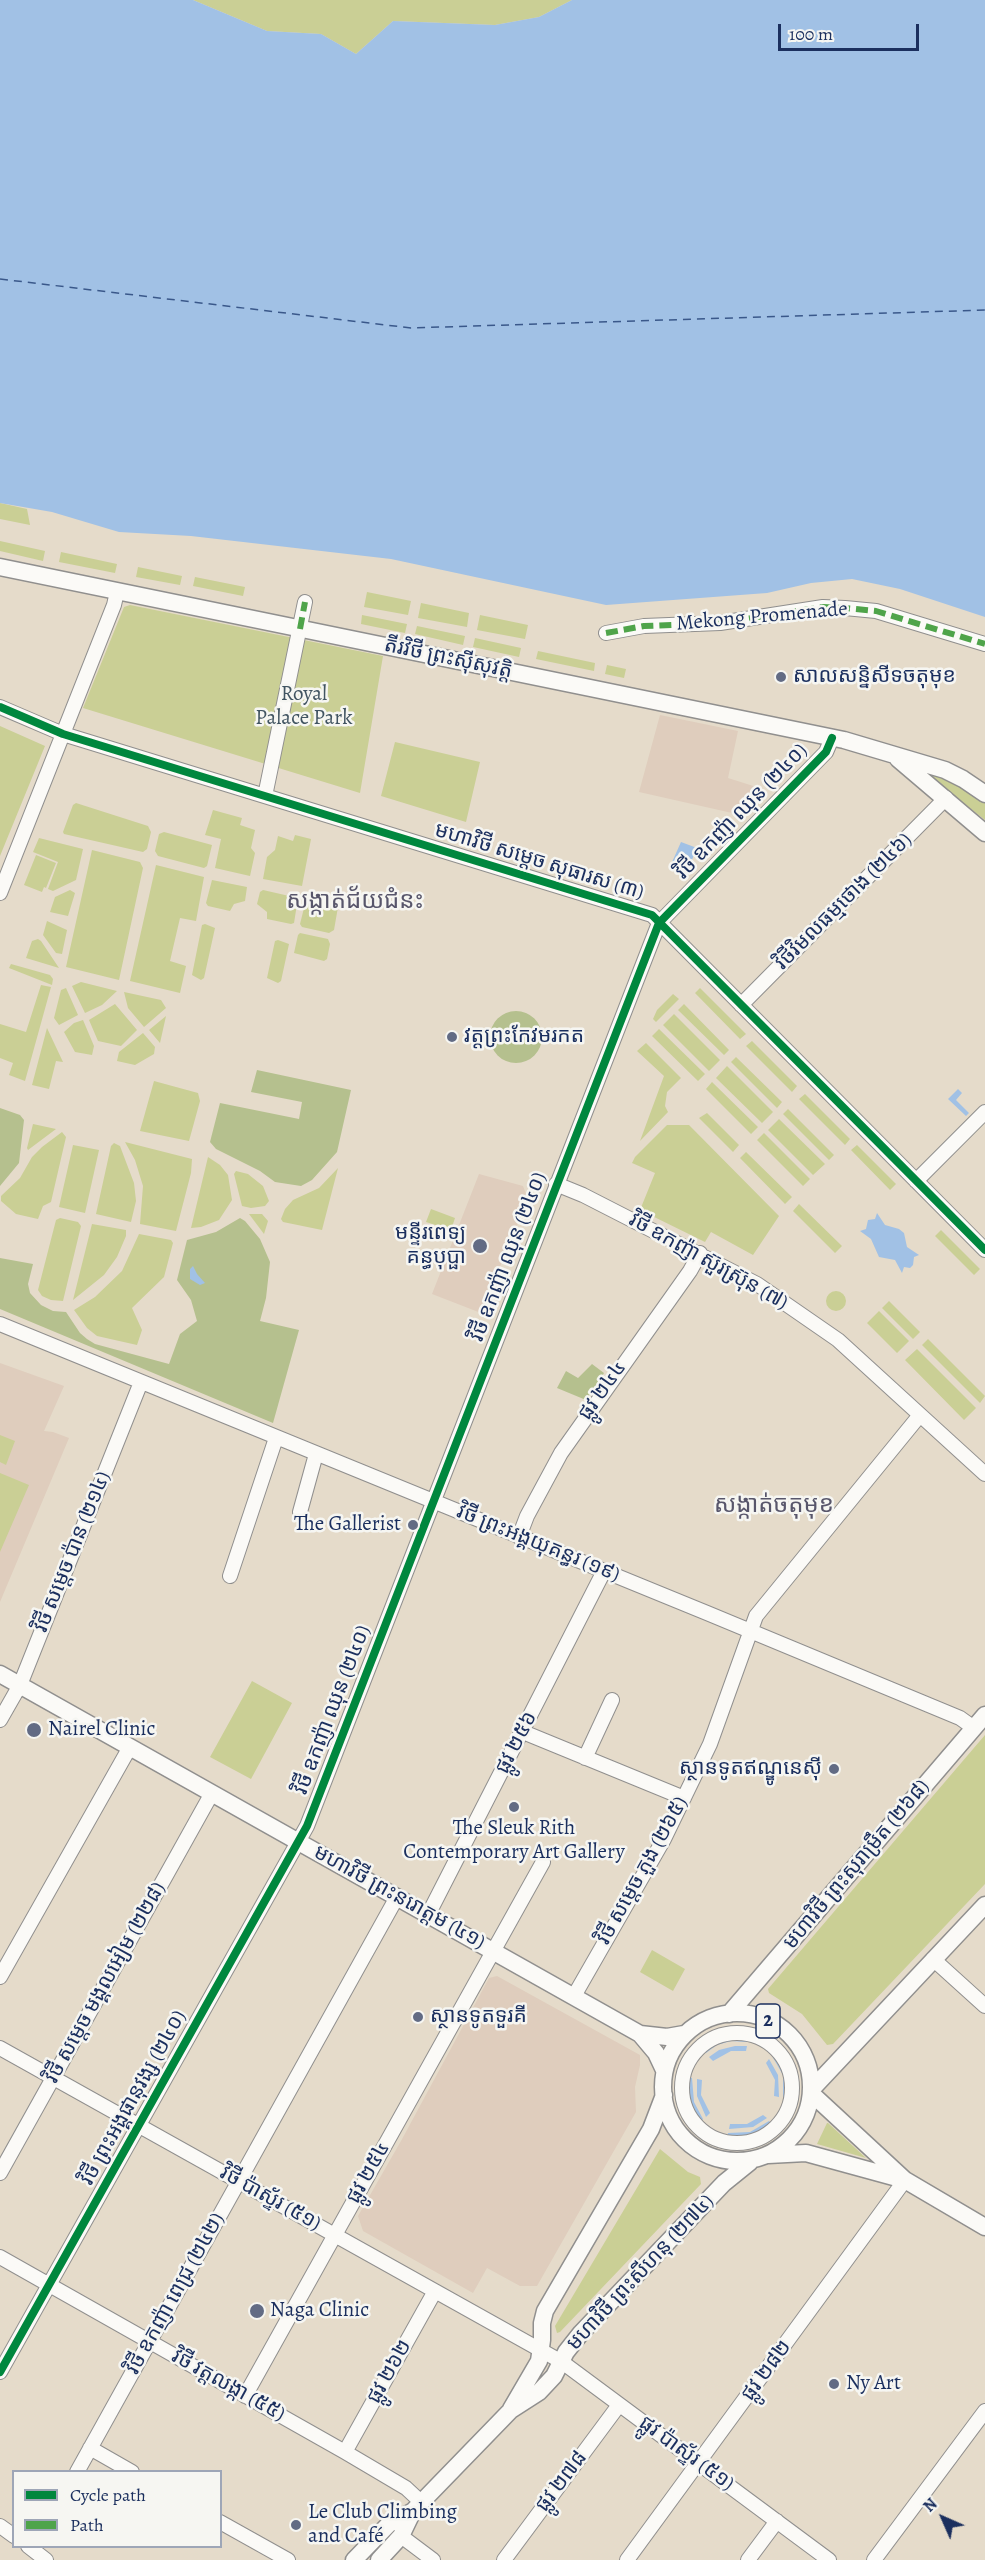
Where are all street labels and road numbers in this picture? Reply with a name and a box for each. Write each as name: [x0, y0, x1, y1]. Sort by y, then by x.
street label: Mekong Promenade: [675, 597, 849, 637]
street label: តីរវិថី ព្រះស៊ីសុវត្តិ: [382, 633, 514, 685]
street label: វិថី ឧកញ៉ា ឈុន (២៤០): [671, 739, 813, 885]
street label: មហាវិថី សម្តេច សុធារស (៣): [431, 818, 647, 906]
street label: វិថីវិមលធម្មថោង (២៤៦): [770, 828, 918, 976]
street label: វិថី ឧកញ៉ា ឈុន (២៤០): [465, 1169, 553, 1345]
street label: វិថី ឧកញ៉ា ស៊ួរស៊្រុន (៧): [624, 1208, 792, 1316]
street label: ផ្លូវ ២៤៤: [574, 1356, 632, 1426]
street label: វិថី សម្តេច ប៉ាន (២១៤): [29, 1468, 117, 1636]
street label: វិថី ព្រះអង្គយុគន្ធរ (១៩): [453, 1500, 623, 1588]
street label: វិថី ឧកញ៉ា ឈុន (២៤០): [289, 1622, 377, 1798]
street label: ផ្លូវ ២៥៦: [491, 1708, 543, 1778]
street label: មហាវិថី ព្រះសុរាម្រឹត (២៦៨): [779, 1775, 935, 1955]
street label: វិថី សម្តេច ភួង (២៦៥): [592, 1793, 694, 1949]
street label: មហាវិថី ព្រះនរោត្តម (៤១): [309, 1840, 489, 1956]
street label: វិថី សម្តេច មង្គលអៀម (២២៨): [40, 1878, 172, 2088]
road number: 2: [756, 2004, 780, 2038]
street label: វិថី ព្រះអង្គផានុវង្ស (២៤០): [76, 2006, 192, 2190]
street label: ផ្លូវ ២៥៤: [342, 2138, 396, 2208]
street label: វិថី ប៉ាស្ទ័រ (៥១): [215, 2161, 325, 2237]
street label: មហាវិថី ព្រះសីហនុ (២៧៤): [562, 2190, 720, 2356]
street label: វិថី ឧកញ៉ា ពេជ្រ (២៤២): [121, 2209, 231, 2379]
street label: ផ្លូវ ២៦២: [362, 2336, 418, 2408]
street label: ផ្លូវ ២៨២: [736, 2336, 798, 2406]
street label: វិថី វត្តលង្កា (៥៥): [167, 2344, 289, 2428]
street label: ផ្លូវ ប៉ាស្ទ័រ (៥១): [633, 2411, 739, 2497]
street label: ផ្លូវ ២៧៨: [531, 2447, 593, 2517]

